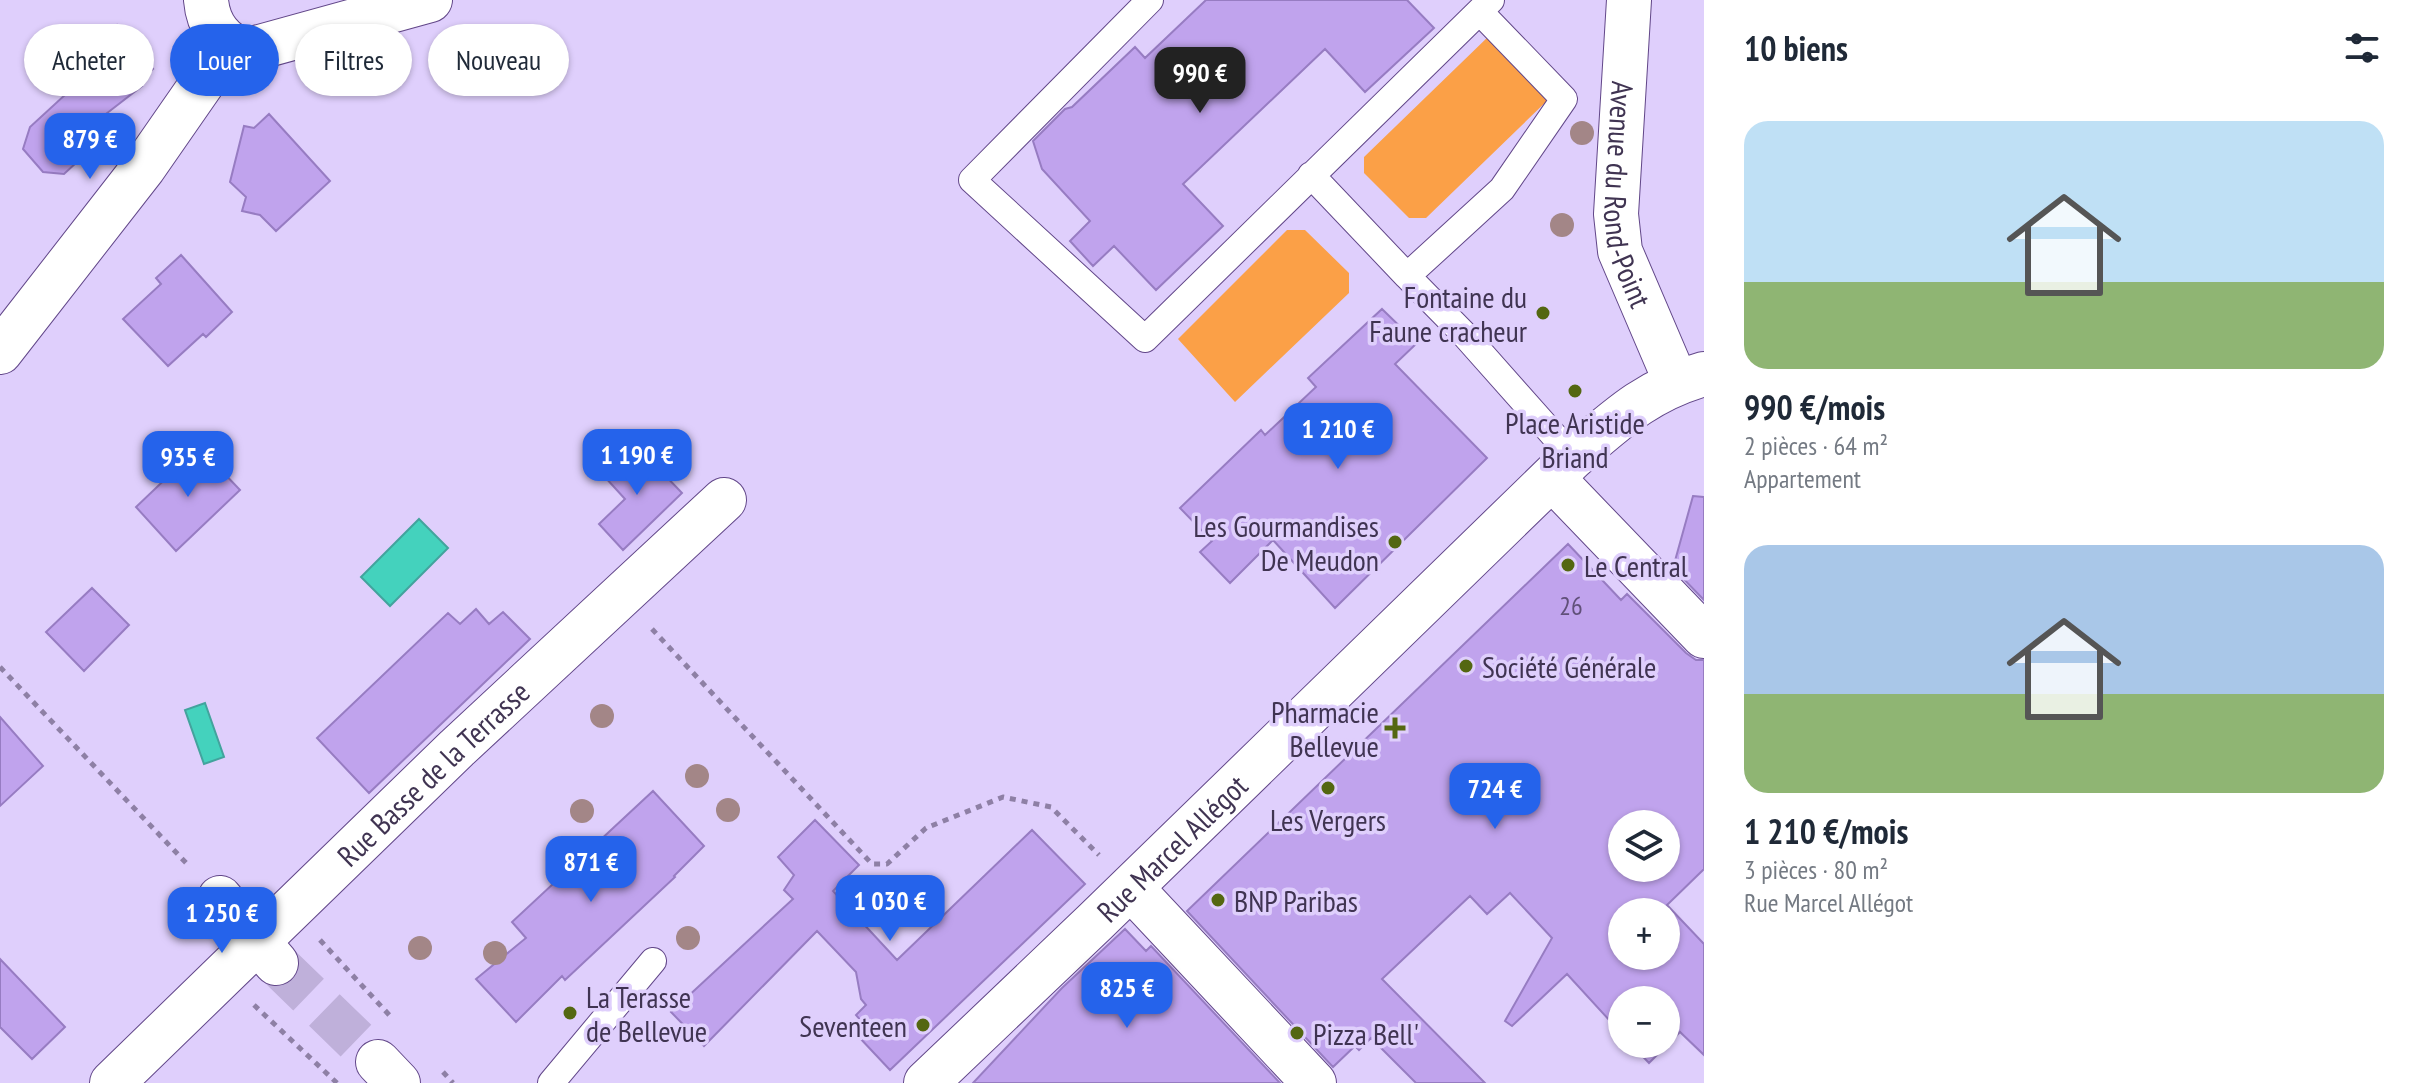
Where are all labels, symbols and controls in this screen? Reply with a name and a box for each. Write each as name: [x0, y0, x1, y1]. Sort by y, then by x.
chip: Acheter: [24, 24, 154, 96]
chip: Louer: [170, 24, 279, 96]
chip: Filtres: [295, 24, 412, 96]
chip: Nouveau: [428, 24, 569, 96]
text: 10 biens: [1744, 26, 1848, 70]
icon: filters: [2340, 26, 2384, 70]
pin: 990 €: [1144, 47, 1256, 115]
text: 990 €: [1172, 56, 1228, 89]
street label: Avenue du Rond-Point: [1596, 80, 1661, 314]
pin: 879 €: [34, 113, 146, 181]
text: 879 €: [62, 122, 118, 155]
icon: home: [1992, 173, 2136, 317]
place label: Fontaine du Faune cracheur: [1369, 277, 1528, 350]
marker: Fontaine du Faune cracheur: [1534, 304, 1552, 322]
marker: Place Aristide Briand: [1566, 382, 1584, 400]
text: 990 €/mois: [1744, 385, 1885, 429]
pin: 1 210 €: [1264, 403, 1412, 471]
place label: Place Aristide Briand: [1505, 403, 1645, 476]
text: 1 210 €: [1302, 412, 1374, 445]
pin: 1 190 €: [563, 429, 711, 497]
text: 2 pièces · 64 m²: [1744, 429, 1888, 462]
pin: 935 €: [132, 431, 244, 499]
text: 1 190 €: [601, 438, 673, 471]
text: 935 €: [160, 440, 216, 473]
text: Appartement: [1744, 462, 1861, 495]
place label: Les Gourmandises De Meudon: [1193, 506, 1379, 579]
marker: Les Gourmandises De Meudon: [1386, 533, 1404, 551]
place label: Le Central: [1584, 546, 1688, 585]
marker: Le Central: [1559, 556, 1577, 574]
house number: 26: [1559, 589, 1583, 622]
icon: home: [1992, 597, 2136, 741]
place label: Société Générale: [1482, 647, 1656, 686]
marker: Société Générale: [1457, 657, 1475, 675]
street label: Rue Basse de la Terrasse: [328, 672, 537, 874]
place label: Pharmacie Bellevue: [1271, 692, 1379, 765]
marker: Pharmacie Bellevue: [1386, 719, 1404, 737]
pin: 724 €: [1439, 763, 1551, 831]
street label: Rue Marcel Allégot: [1088, 765, 1255, 930]
text: 724 €: [1467, 772, 1523, 805]
marker: Les Vergers: [1319, 779, 1337, 797]
place label: Les Vergers: [1270, 800, 1386, 839]
text: 1 210 €/mois: [1744, 809, 1908, 853]
map controls: [1608, 810, 1680, 1058]
button: layers: [1608, 810, 1680, 882]
pin: 871 €: [535, 836, 647, 904]
text: 871 €: [563, 845, 619, 878]
text: 3 pièces · 80 m²: [1744, 853, 1888, 886]
pin: 1 030 €: [816, 875, 964, 943]
place label: BNP Paribas: [1234, 881, 1358, 920]
text: 1 030 €: [854, 884, 926, 917]
text: Rue Marcel Allégot: [1744, 886, 1913, 919]
pin: 1 250 €: [148, 887, 296, 955]
marker: BNP Paribas: [1209, 891, 1227, 909]
text: 1 250 €: [186, 896, 258, 929]
button: +: [1608, 898, 1680, 970]
pin: 825 €: [1071, 962, 1183, 1030]
text: 825 €: [1099, 971, 1155, 1004]
place label: La Terasse de Bellevue: [586, 977, 707, 1050]
button: −: [1608, 986, 1680, 1058]
marker: La Terasse de Bellevue: [561, 1004, 579, 1022]
place label: Seventeen: [799, 1006, 907, 1045]
place label: Pizza Bell': [1313, 1014, 1419, 1053]
marker: Seventeen: [914, 1016, 932, 1034]
marker: Pizza Bell': [1288, 1024, 1306, 1042]

